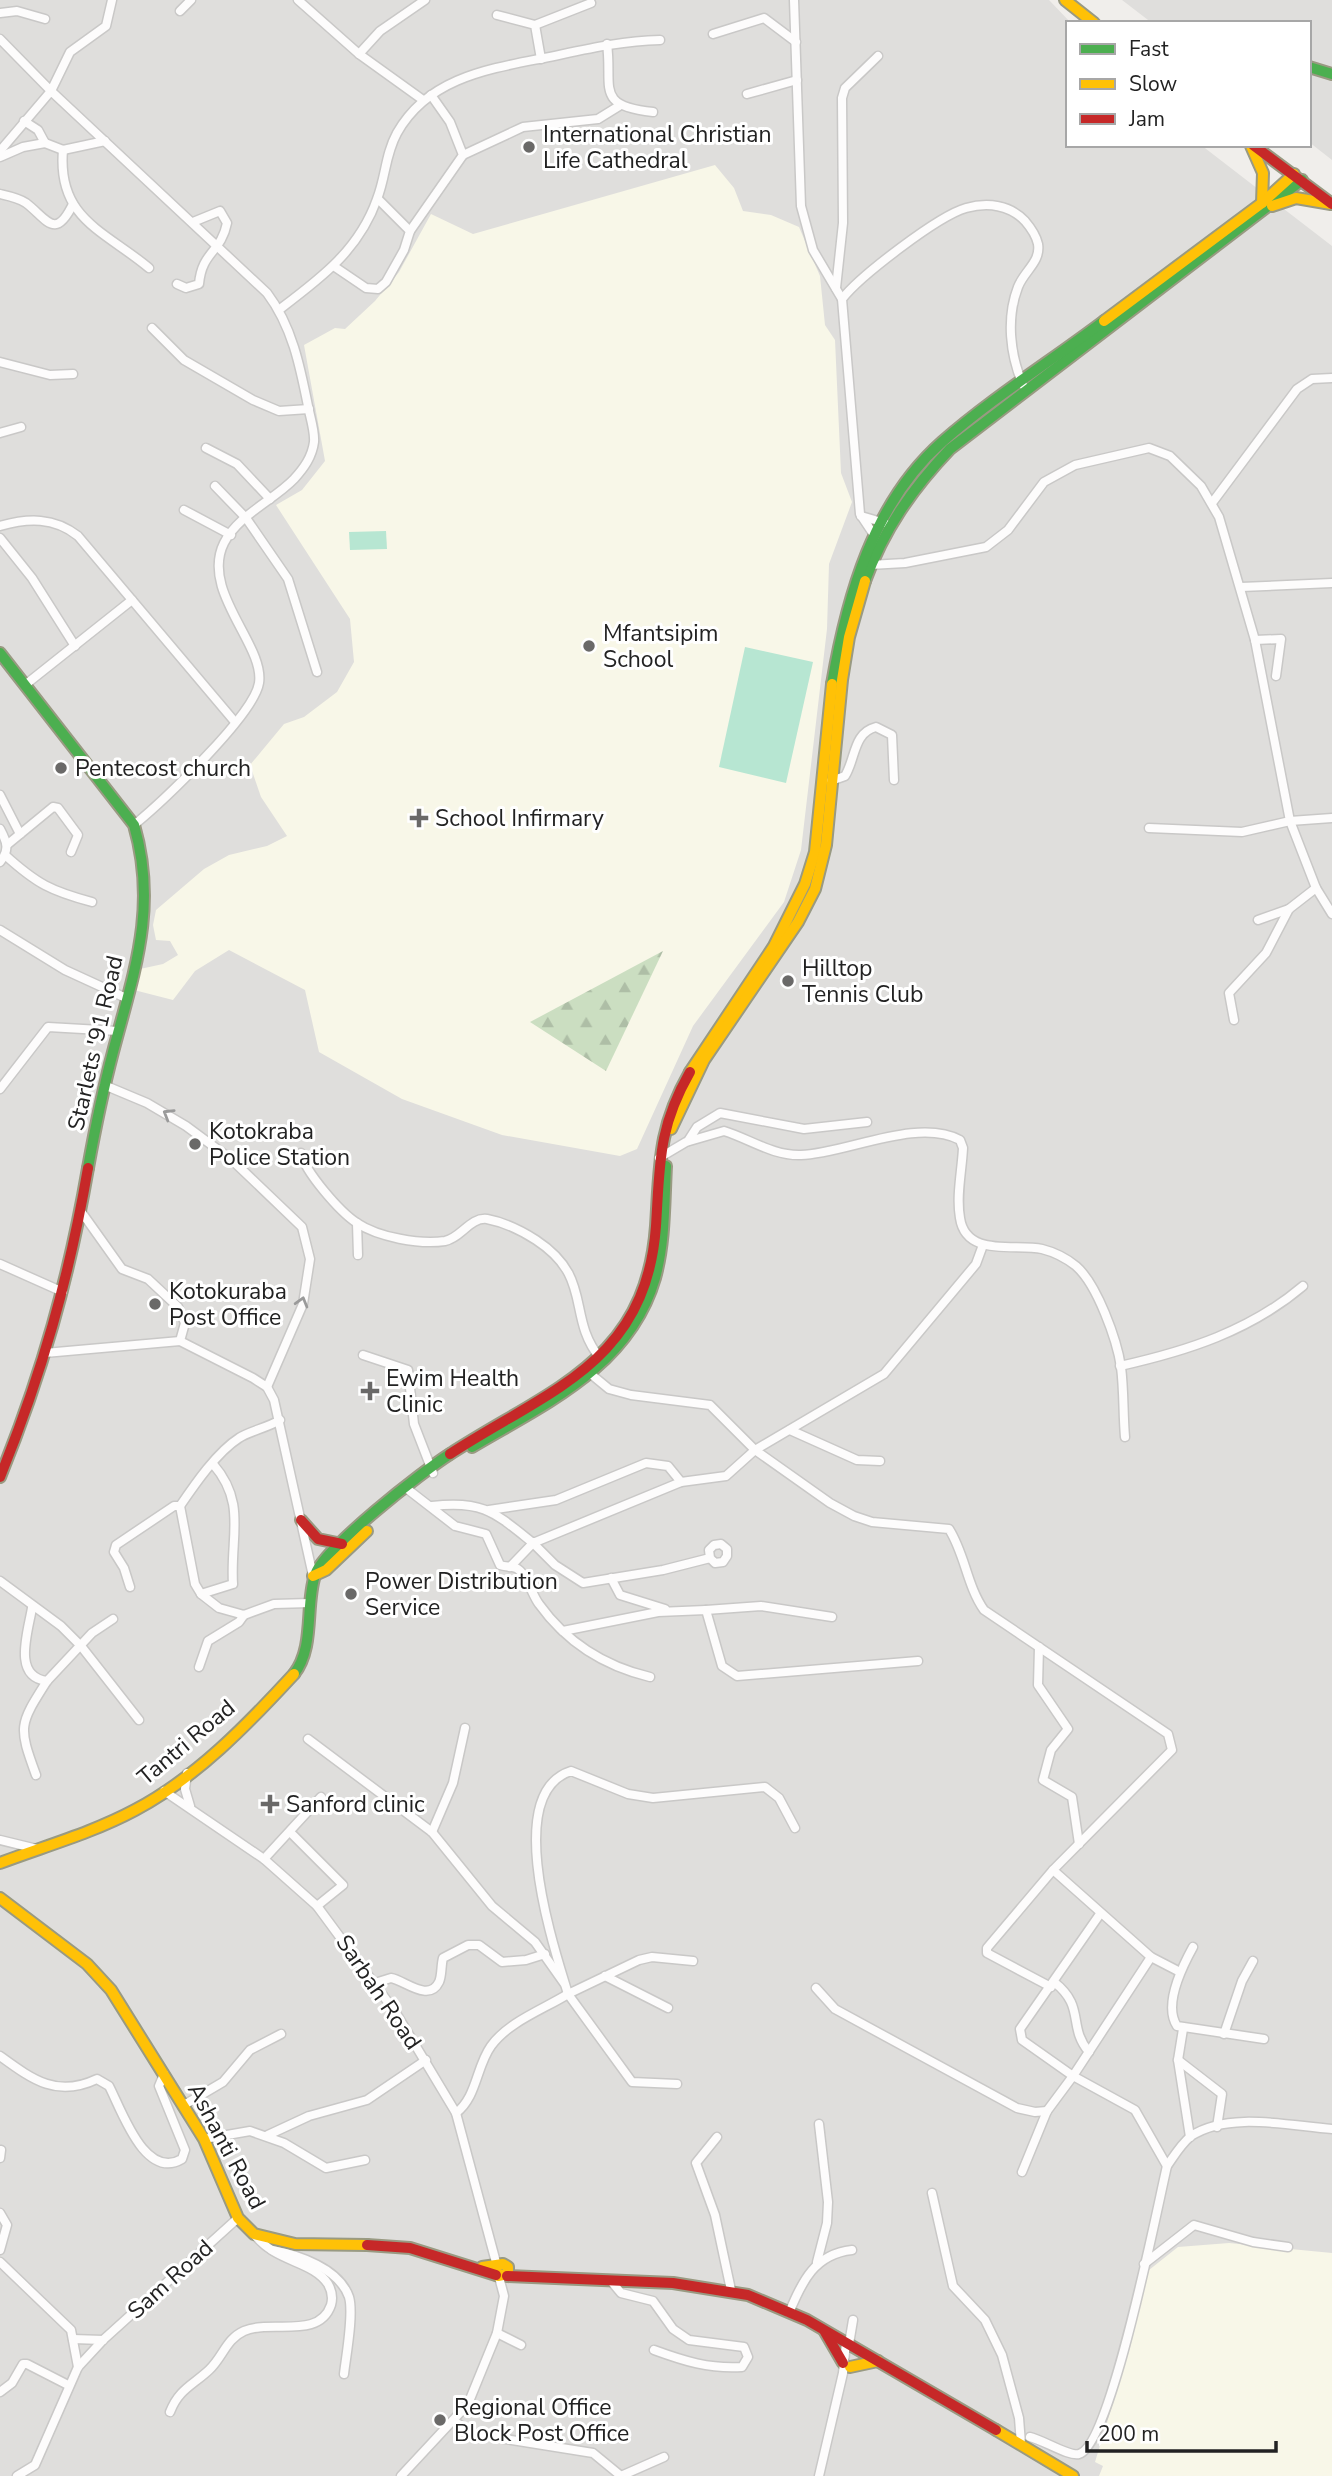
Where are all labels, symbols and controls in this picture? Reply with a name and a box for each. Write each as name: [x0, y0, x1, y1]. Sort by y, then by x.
legend: [1066, 21, 1311, 147]
text: Fast: [1129, 35, 1169, 63]
text: Slow: [1129, 70, 1178, 98]
text: Jam: [1128, 105, 1165, 133]
place label: International Christian Life Cathedral: [543, 119, 771, 176]
marker: International Christian Life Cathedral: [521, 139, 537, 155]
place label: Mfantsipim School: [603, 618, 718, 675]
marker: Mfantsipim School: [581, 638, 597, 654]
place label: Pentecost church: [75, 753, 251, 784]
marker: Pentecost church: [53, 760, 69, 776]
place label: School Infirmary: [435, 803, 604, 834]
marker: School Infirmary: [409, 808, 429, 828]
street label: Starlets '91 Road: [60, 953, 131, 1134]
place label: Hilltop Tennis Club: [802, 953, 923, 1010]
marker: Hilltop Tennis Club: [780, 973, 796, 989]
one-way arrow: [163, 1110, 176, 1123]
place label: Kotokraba Police Station: [209, 1116, 350, 1173]
marker: Kotokraba Police Station: [187, 1136, 203, 1152]
place label: Kotokuraba Post Office: [169, 1276, 287, 1333]
marker: Kotokuraba Post Office: [147, 1296, 163, 1312]
one-way arrow: [294, 1296, 309, 1308]
place label: Ewim Health Clinic: [386, 1363, 519, 1420]
marker: Ewim Health Clinic: [360, 1381, 380, 1401]
place label: Power Distribution Service: [365, 1566, 558, 1623]
marker: Power Distribution Service: [343, 1586, 359, 1602]
street label: Tantri Road: [131, 1692, 242, 1792]
place label: Sanford clinic: [286, 1789, 425, 1820]
marker: Sanford clinic: [260, 1794, 280, 1814]
street label: Sarbah Road: [329, 1929, 429, 2056]
street label: Ashanti Road: [180, 2078, 273, 2215]
street label: Sam Road: [121, 2233, 220, 2326]
place label: Regional Office Block Post Office: [454, 2392, 629, 2449]
scale bar: [1087, 2410, 1276, 2454]
marker: Regional Office Block Post Office: [432, 2412, 448, 2428]
text: 200 m: [1098, 2420, 1159, 2448]

